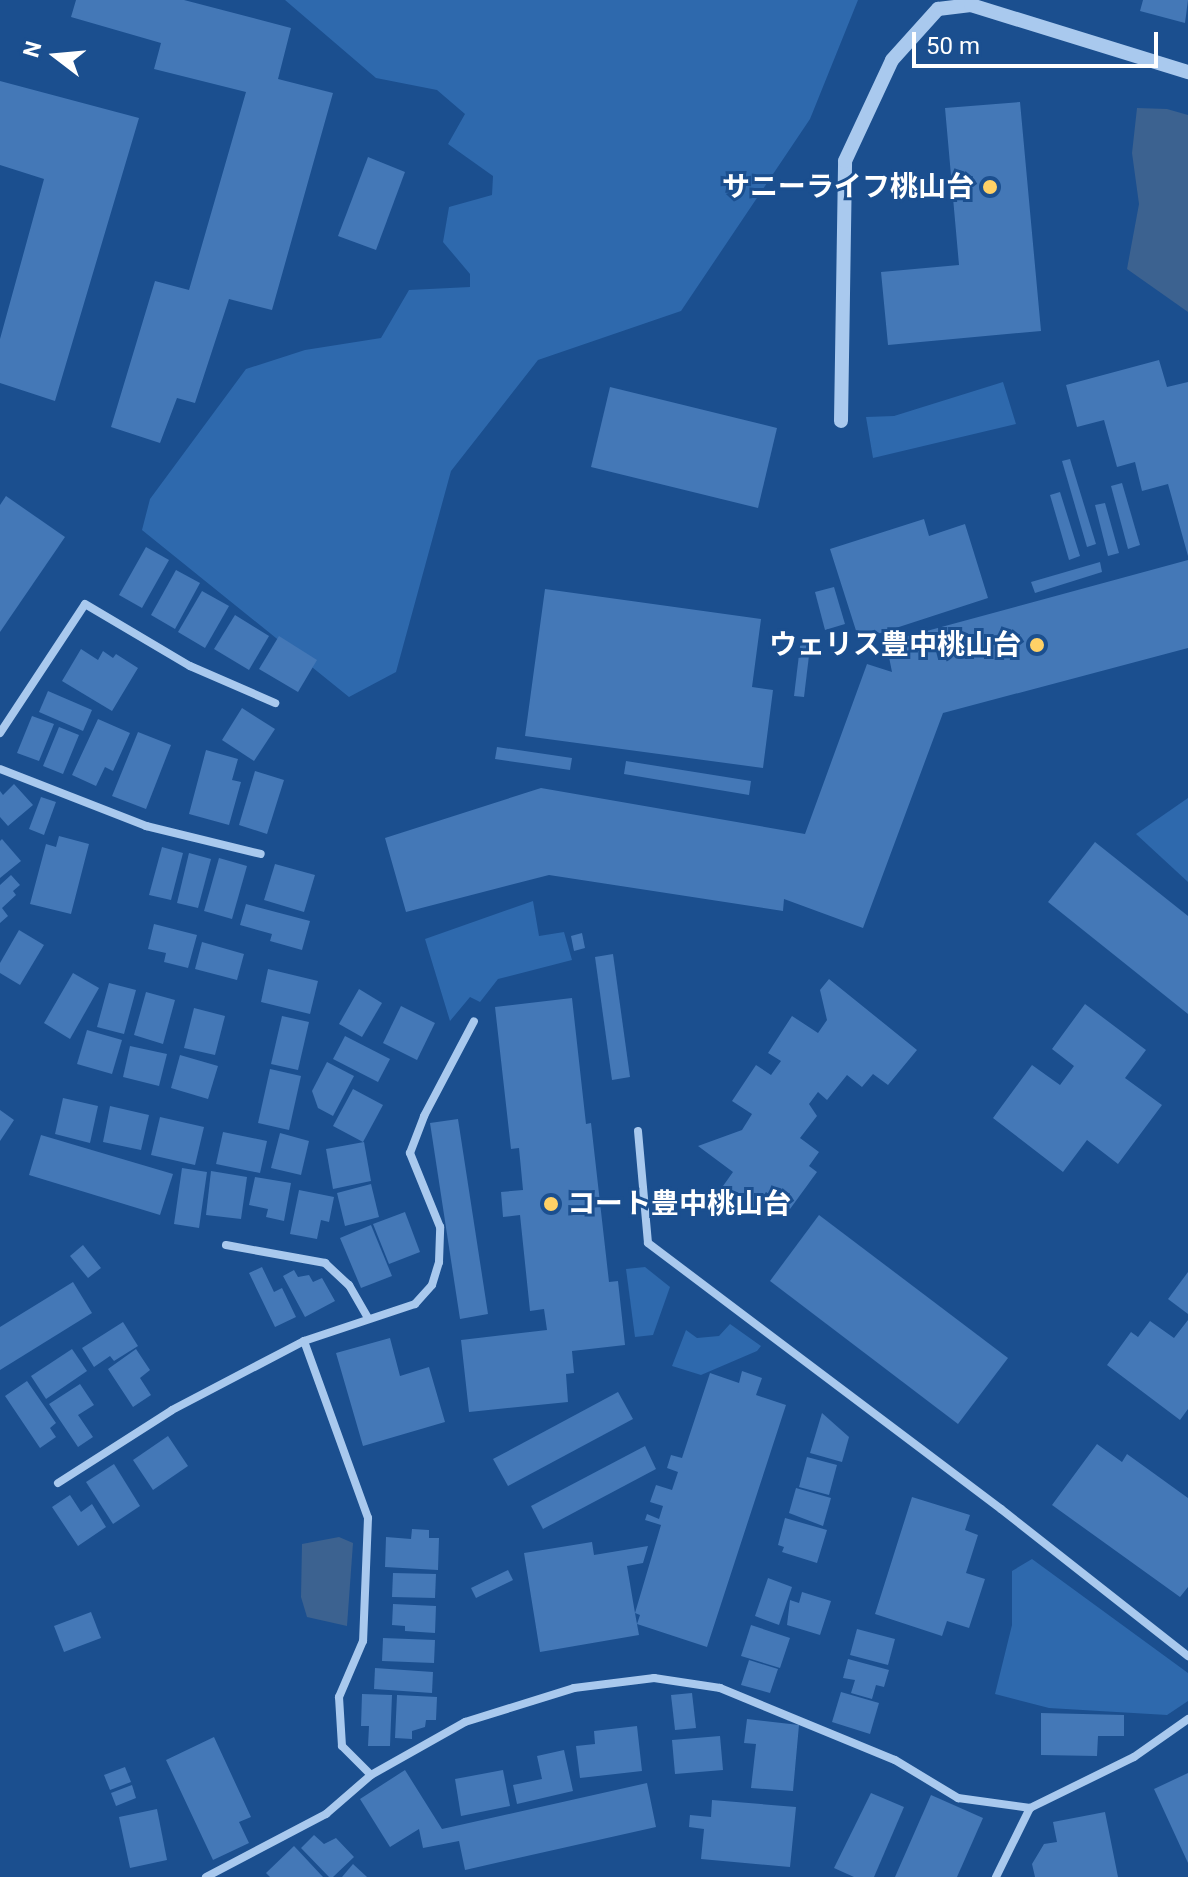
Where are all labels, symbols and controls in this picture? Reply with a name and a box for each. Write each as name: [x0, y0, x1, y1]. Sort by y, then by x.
north arrow: [16, 16, 96, 96]
scale bar: [916, 16, 1162, 66]
text: 50 m: [926, 32, 980, 60]
text: N: [18, 38, 47, 60]
place label: サニーライフ桃山台: [722, 170, 974, 204]
marker: サニーライフ桃山台: [981, 178, 999, 196]
place label: ウェリス豊中桃山台: [769, 628, 1021, 662]
marker: ウェリス豊中桃山台: [1028, 636, 1046, 654]
place label: コート豊中桃山台: [567, 1187, 791, 1221]
marker: コート豊中桃山台: [542, 1195, 560, 1213]

